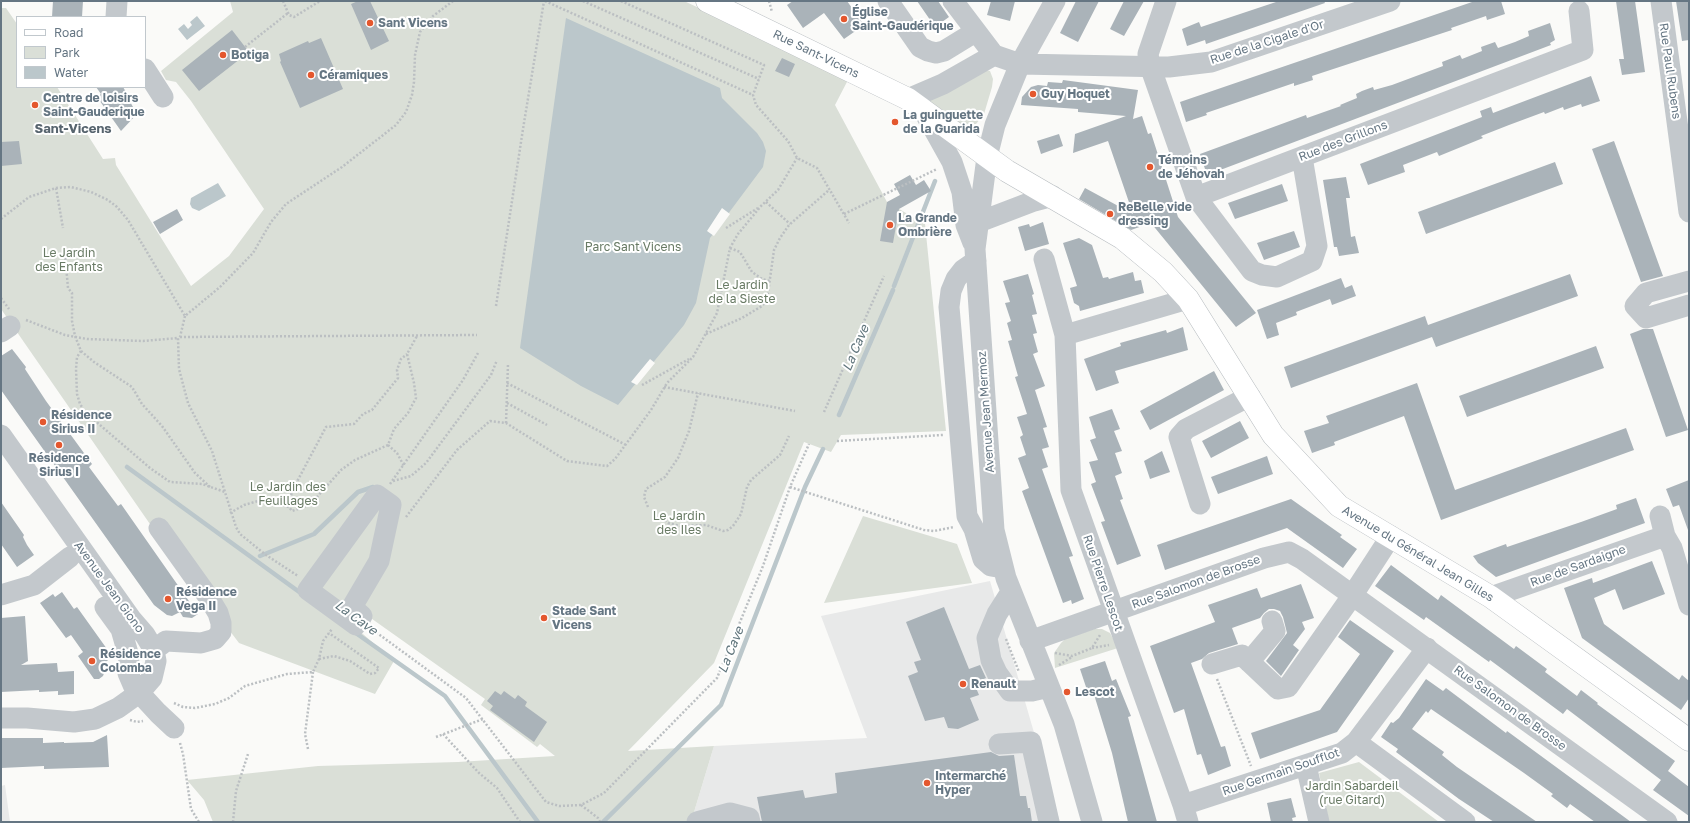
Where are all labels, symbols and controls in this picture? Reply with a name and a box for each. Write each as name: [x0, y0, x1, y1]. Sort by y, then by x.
place label: Église Saint-Gaudérique: [852, 5, 954, 33]
marker: Église Saint-Gaudérique: [839, 14, 849, 24]
legend: [16, 16, 146, 88]
place label: Sant Vicens: [378, 16, 448, 30]
street label: Rue de la Cigale d'Or: [1208, 17, 1326, 67]
marker: Sant Vicens: [365, 18, 375, 28]
street label: Rue Paul Rubens: [1656, 22, 1684, 120]
text: Road: [54, 25, 83, 40]
street label: Rue Sant-Vicens: [770, 27, 862, 81]
text: Park: [54, 45, 80, 60]
place label: Botiga: [231, 48, 269, 62]
marker: Botiga: [218, 50, 228, 60]
text: Water: [54, 65, 88, 80]
place label: Céramiques: [319, 68, 388, 82]
marker: Céramiques: [306, 70, 316, 80]
place label: Guy Hoquet: [1041, 87, 1110, 101]
marker: Guy Hoquet: [1028, 89, 1038, 99]
place label: Centre de loisirs Saint-Gauderique: [43, 91, 145, 119]
marker: Centre de loisirs Saint-Gauderique: [30, 100, 40, 110]
place label: La guinguette de la Guarida: [903, 108, 983, 136]
marker: La guinguette de la Guarida: [890, 117, 900, 127]
street label: Rue des Grillons: [1297, 117, 1389, 165]
district label: Sant-Vicens: [34, 121, 112, 137]
place label: Témoins de Jéhovah: [1158, 153, 1225, 181]
marker: Témoins de Jéhovah: [1145, 162, 1155, 172]
place label: ReBelle vide dressing: [1118, 200, 1192, 228]
marker: ReBelle vide dressing: [1105, 209, 1115, 219]
place label: La Grande Ombrière: [898, 211, 957, 239]
marker: La Grande Ombrière: [885, 220, 895, 230]
park label: Parc Sant Vicens: [585, 240, 681, 254]
park label: Le Jardin des Enfants: [35, 246, 103, 274]
park label: Le Jardin de la Sieste: [709, 278, 775, 306]
water label: La Cave: [839, 323, 873, 373]
street label: Avenue Jean Mermoz: [975, 351, 997, 473]
place label: Résidence Sirius II: [51, 408, 112, 436]
marker: Résidence Sirius II: [38, 417, 48, 427]
marker: Résidence Sirius I: [54, 440, 64, 450]
place label: Résidence Sirius I: [29, 451, 89, 479]
park label: Le Jardin des Feuillages: [250, 480, 326, 508]
street label: Avenue du Général Jean Gilles: [1340, 503, 1496, 605]
park label: Le Jardin des Iles: [653, 509, 705, 537]
street label: Rue Pierre Lescot: [1080, 533, 1126, 633]
street label: Avenue Jean Giono: [71, 538, 147, 636]
street label: Rue de Sardaigne: [1528, 542, 1628, 590]
street label: Rue Salomon de Brosse: [1130, 552, 1262, 612]
place label: Résidence Vega II: [176, 585, 237, 613]
marker: Résidence Vega II: [163, 594, 173, 604]
water label: La Cave: [332, 597, 380, 639]
place label: Stade Sant Vicens: [552, 604, 616, 632]
marker: Stade Sant Vicens: [539, 613, 549, 623]
water label: La Cave: [715, 625, 747, 675]
place label: Résidence Colomba: [100, 647, 161, 675]
marker: Résidence Colomba: [87, 656, 97, 666]
street label: Rue Salomon de Brosse: [1451, 662, 1569, 754]
place label: Renault: [971, 677, 1016, 691]
marker: Renault: [958, 679, 968, 689]
place label: Lescot: [1075, 685, 1114, 699]
marker: Lescot: [1062, 687, 1072, 697]
street label: Rue Germain Soufflot: [1221, 745, 1341, 799]
place label: Intermarché Hyper: [935, 769, 1006, 797]
marker: Intermarché Hyper: [922, 778, 932, 788]
park label: Jardin Sabardeil (rue Gitard): [1305, 779, 1399, 807]

